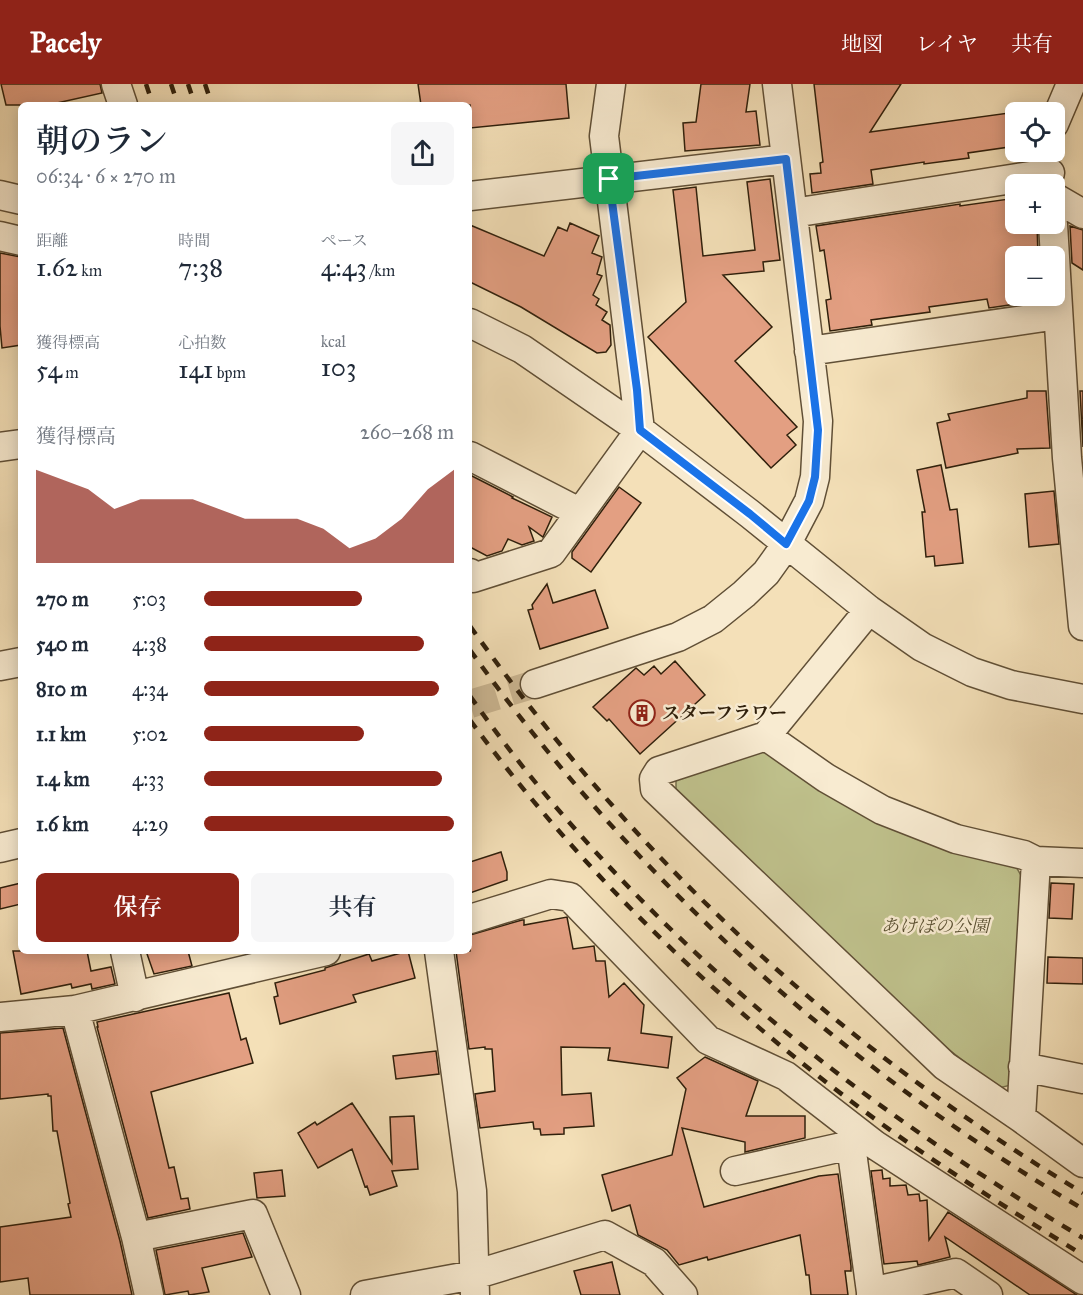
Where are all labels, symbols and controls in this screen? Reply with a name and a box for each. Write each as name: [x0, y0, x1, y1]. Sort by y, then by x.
text: Pacely: [30, 25, 101, 60]
text: 地図: [841, 31, 883, 57]
text: レイヤ: [916, 31, 978, 57]
text: 共有: [1011, 31, 1053, 57]
map controls: [1005, 102, 1065, 306]
button: locate: [1005, 102, 1065, 162]
text: 朝のラン: [36, 121, 168, 161]
button: share: [391, 122, 454, 185]
pin: [583, 153, 634, 204]
icon: arrive: [592, 162, 625, 195]
text: 06:34 · 6 × 270 m: [36, 164, 176, 188]
button: +: [1005, 174, 1065, 234]
text: 距離: [36, 231, 68, 250]
text: 時間: [178, 231, 210, 250]
text: ペース: [321, 231, 368, 250]
button: −: [1005, 246, 1065, 306]
text: 1.62: [36, 251, 78, 283]
text: 7:38: [178, 251, 223, 283]
text: 4:43: [321, 251, 367, 283]
text: km: [78, 261, 102, 280]
text: /km: [367, 261, 395, 280]
text: kcal: [321, 332, 346, 351]
text: 獲得標高: [36, 333, 100, 352]
text: 心拍数: [178, 333, 226, 352]
text: 103: [321, 351, 356, 383]
text: 54: [36, 353, 62, 385]
text: 141: [178, 353, 213, 385]
text: m: [62, 363, 79, 382]
text: bpm: [213, 363, 246, 382]
text: 260–268 m: [360, 420, 454, 444]
text: 獲得標高: [36, 424, 116, 448]
text: 270 m: [36, 587, 89, 611]
text: 5:03: [132, 587, 166, 611]
text: 540 m: [36, 632, 89, 656]
text: 4:38: [132, 632, 167, 656]
text: 810 m: [36, 677, 87, 701]
text: 4:34: [132, 677, 167, 701]
building icon: スターフラワー: [627, 698, 657, 728]
place label: スターフラワー: [662, 702, 787, 724]
text: 1.1 km: [36, 722, 86, 746]
text: 5:02: [132, 722, 168, 746]
text: 1.4 km: [36, 767, 90, 791]
text: 4:33: [132, 767, 164, 791]
text: 1.6 km: [36, 812, 89, 836]
text: 4:29: [132, 812, 169, 836]
button: 保存: [36, 873, 239, 942]
button: 共有: [251, 873, 454, 942]
park label: あけぼの公園: [881, 915, 992, 937]

